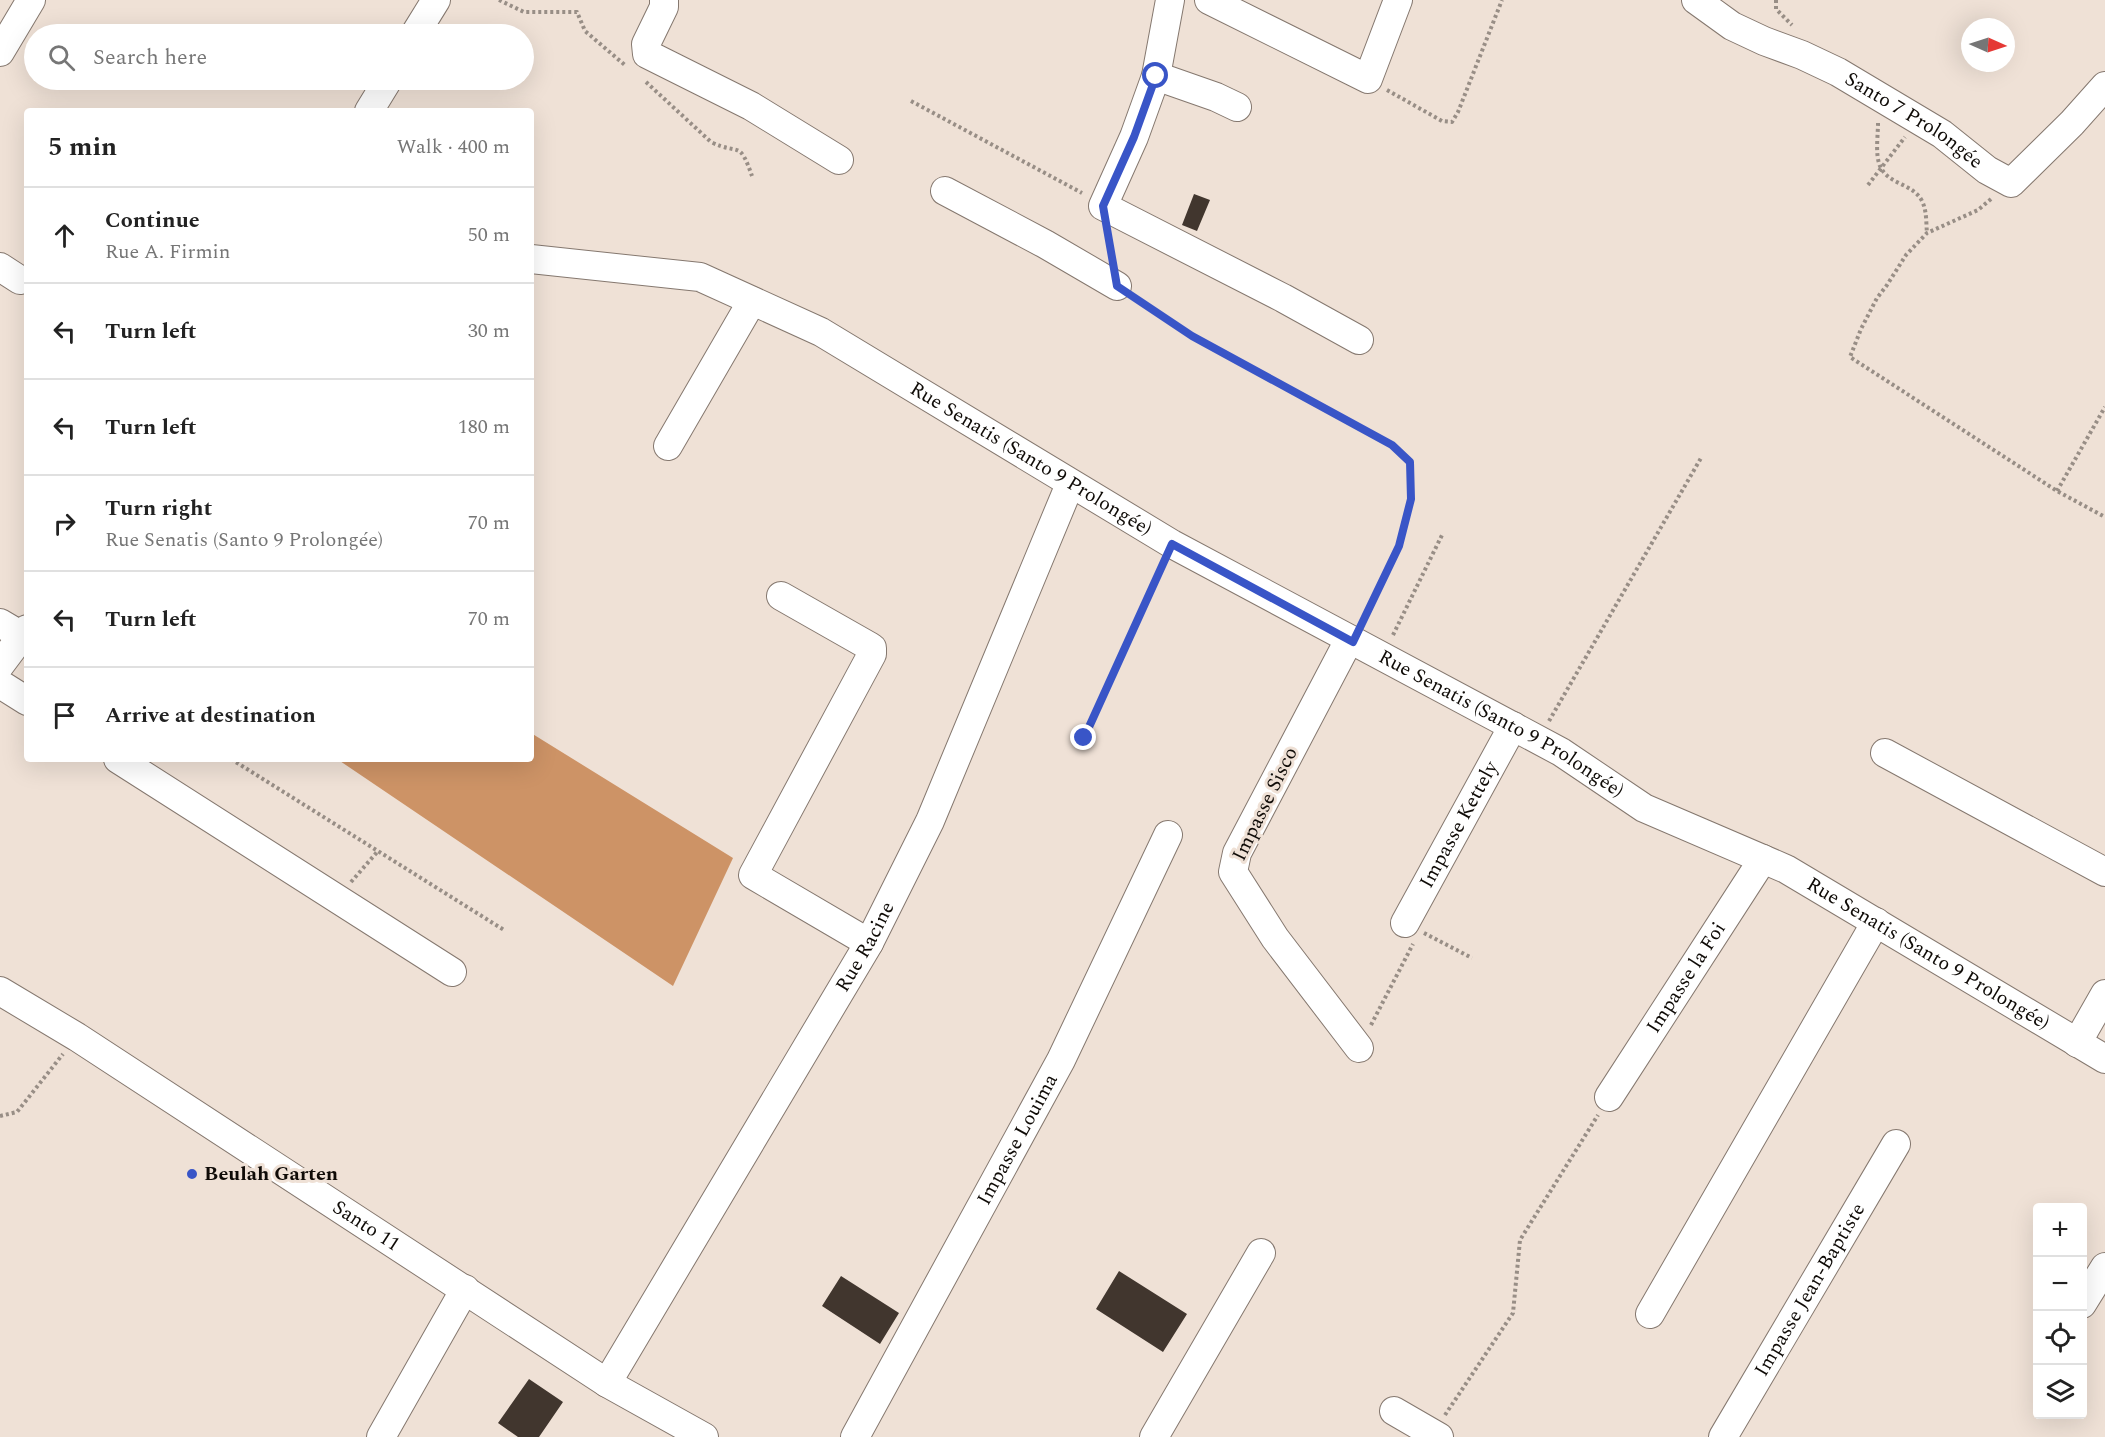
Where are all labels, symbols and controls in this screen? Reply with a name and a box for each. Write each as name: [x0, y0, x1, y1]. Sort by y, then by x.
north arrow: [1961, 18, 2015, 72]
search box: [24, 24, 534, 90]
icon: search: [45, 41, 78, 74]
text: Search here: [93, 41, 207, 74]
route start: [1142, 62, 1168, 88]
street label: Santo 7 Prolongée: [1839, 64, 1990, 176]
text: 5 min: [48, 127, 117, 167]
text: Walk · 400 m: [397, 132, 510, 162]
text: Continue: [105, 204, 200, 237]
icon: ahead: [48, 219, 81, 252]
text: 50 m: [468, 220, 510, 250]
text: Rue A. Firmin: [105, 237, 230, 267]
icon: left: [48, 315, 81, 348]
text: Turn left: [105, 315, 197, 348]
text: 30 m: [468, 316, 510, 346]
street label: Rue Senatis (Santo 9 Prolongée): [904, 374, 1158, 544]
icon: left: [48, 411, 81, 444]
text: Turn left: [105, 411, 197, 444]
text: 180 m: [458, 412, 510, 442]
text: Turn right: [105, 492, 212, 525]
icon: right: [48, 507, 81, 540]
text: 70 m: [468, 508, 510, 538]
text: Rue Senatis (Santo 9 Prolongée): [105, 525, 383, 555]
icon: left: [48, 603, 81, 636]
text: Turn left: [105, 603, 197, 636]
text: 70 m: [468, 604, 510, 634]
street label: Rue Senatis (Santo 9 Prolongée): [1373, 642, 1630, 805]
icon: arrive: [48, 699, 81, 732]
text: Arrive at destination: [105, 699, 316, 732]
route end: [1070, 724, 1096, 750]
street label: Impasse Sisco: [1224, 742, 1306, 866]
street label: Impasse Kettely: [1412, 755, 1507, 894]
street label: Rue Senatis (Santo 9 Prolongée): [1801, 869, 2055, 1038]
street label: Rue Racine: [828, 896, 902, 998]
street label: Impasse la Foi: [1639, 916, 1733, 1039]
street label: Impasse Louima: [969, 1068, 1066, 1211]
place label: Beulah Garten: [204, 1159, 338, 1189]
marker: Beulah Garten: [185, 1167, 199, 1181]
street label: Santo 11: [326, 1193, 406, 1259]
street label: Impasse Jean-Baptiste: [1747, 1197, 1873, 1382]
map controls: [2033, 1203, 2087, 1419]
button: +: [2033, 1203, 2087, 1257]
button: −: [2033, 1257, 2087, 1311]
button: locate: [2033, 1311, 2087, 1365]
button: layers: [2033, 1365, 2087, 1419]

